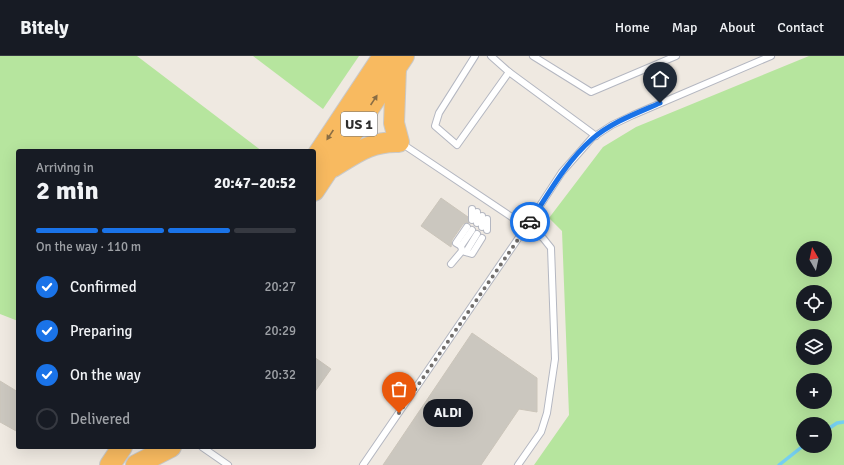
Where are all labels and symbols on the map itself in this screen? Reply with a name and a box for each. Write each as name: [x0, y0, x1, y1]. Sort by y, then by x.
pin: [643, 62, 677, 103]
one-way arrow: [370, 95, 378, 105]
road number: US 1: [341, 112, 377, 136]
one-way arrow: [327, 129, 334, 141]
courier: [510, 202, 550, 242]
north arrow: [796, 241, 832, 277]
pin: [382, 372, 416, 413]
callout: ALDI: [423, 399, 473, 427]

